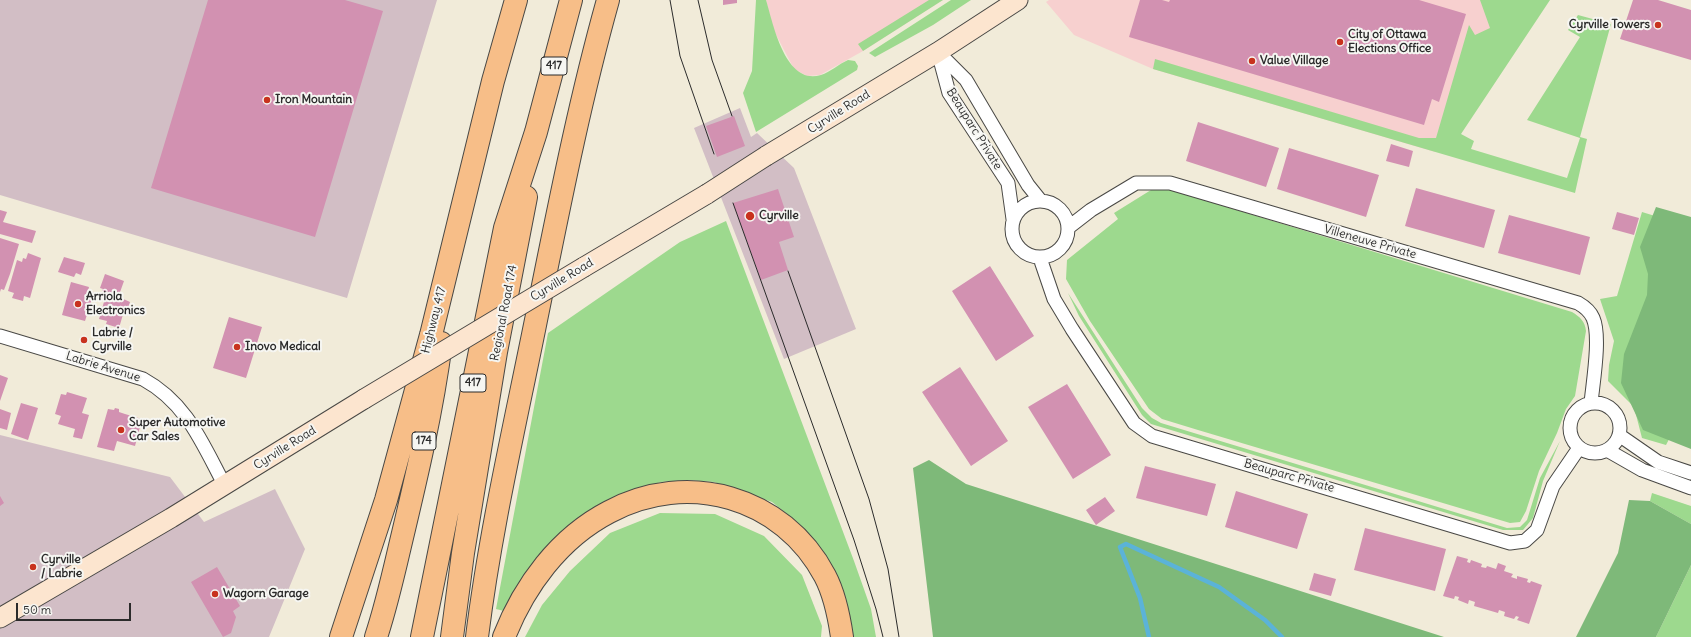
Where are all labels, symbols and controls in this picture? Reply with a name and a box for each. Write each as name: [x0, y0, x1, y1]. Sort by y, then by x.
place label: Cyrville Towers: [1569, 18, 1650, 32]
marker: Cyrville Towers: [1653, 20, 1663, 30]
place label: City of Ottawa Elections Office: [1348, 28, 1431, 56]
marker: City of Ottawa Elections Office: [1335, 37, 1345, 47]
place label: Value Village: [1260, 54, 1328, 68]
marker: Value Village: [1247, 56, 1257, 66]
road number: 417: [541, 57, 567, 75]
street label: Beauparc Private: [943, 86, 1005, 172]
street label: Cyrville Road: [805, 87, 873, 137]
place label: Iron Mountain: [275, 93, 352, 107]
marker: Iron Mountain: [262, 95, 272, 105]
place label: Cyrville: [759, 209, 799, 223]
marker: Cyrville: [744, 210, 756, 222]
street label: Villeneuve Private: [1322, 222, 1418, 262]
street label: Cyrville Road: [528, 256, 596, 304]
street label: Regional Road 174: [488, 264, 520, 362]
street label: Highway 417: [419, 285, 449, 355]
place label: Arriola Electronics: [86, 290, 145, 318]
marker: Arriola Electronics: [73, 299, 83, 309]
place label: Labrie / Cyrville: [92, 326, 133, 354]
marker: Labrie / Cyrville: [79, 335, 89, 345]
place label: Inovo Medical: [245, 340, 321, 354]
marker: Inovo Medical: [232, 342, 242, 352]
street label: Labrie Avenue: [64, 349, 142, 385]
road number: 417: [460, 374, 486, 392]
place label: Super Automotive Car Sales: [129, 416, 225, 444]
street label: Cyrville Road: [251, 423, 319, 473]
marker: Super Automotive Car Sales: [116, 425, 126, 435]
road number: 174: [412, 432, 436, 450]
street label: Beauparc Private: [1242, 456, 1336, 496]
place label: Cyrville / Labrie: [41, 553, 82, 581]
marker: Cyrville / Labrie: [28, 562, 38, 572]
place label: Wagorn Garage: [223, 587, 309, 601]
marker: Wagorn Garage: [210, 589, 220, 599]
scale bar: [18, 595, 133, 621]
text: 50 m: [23, 602, 51, 617]

